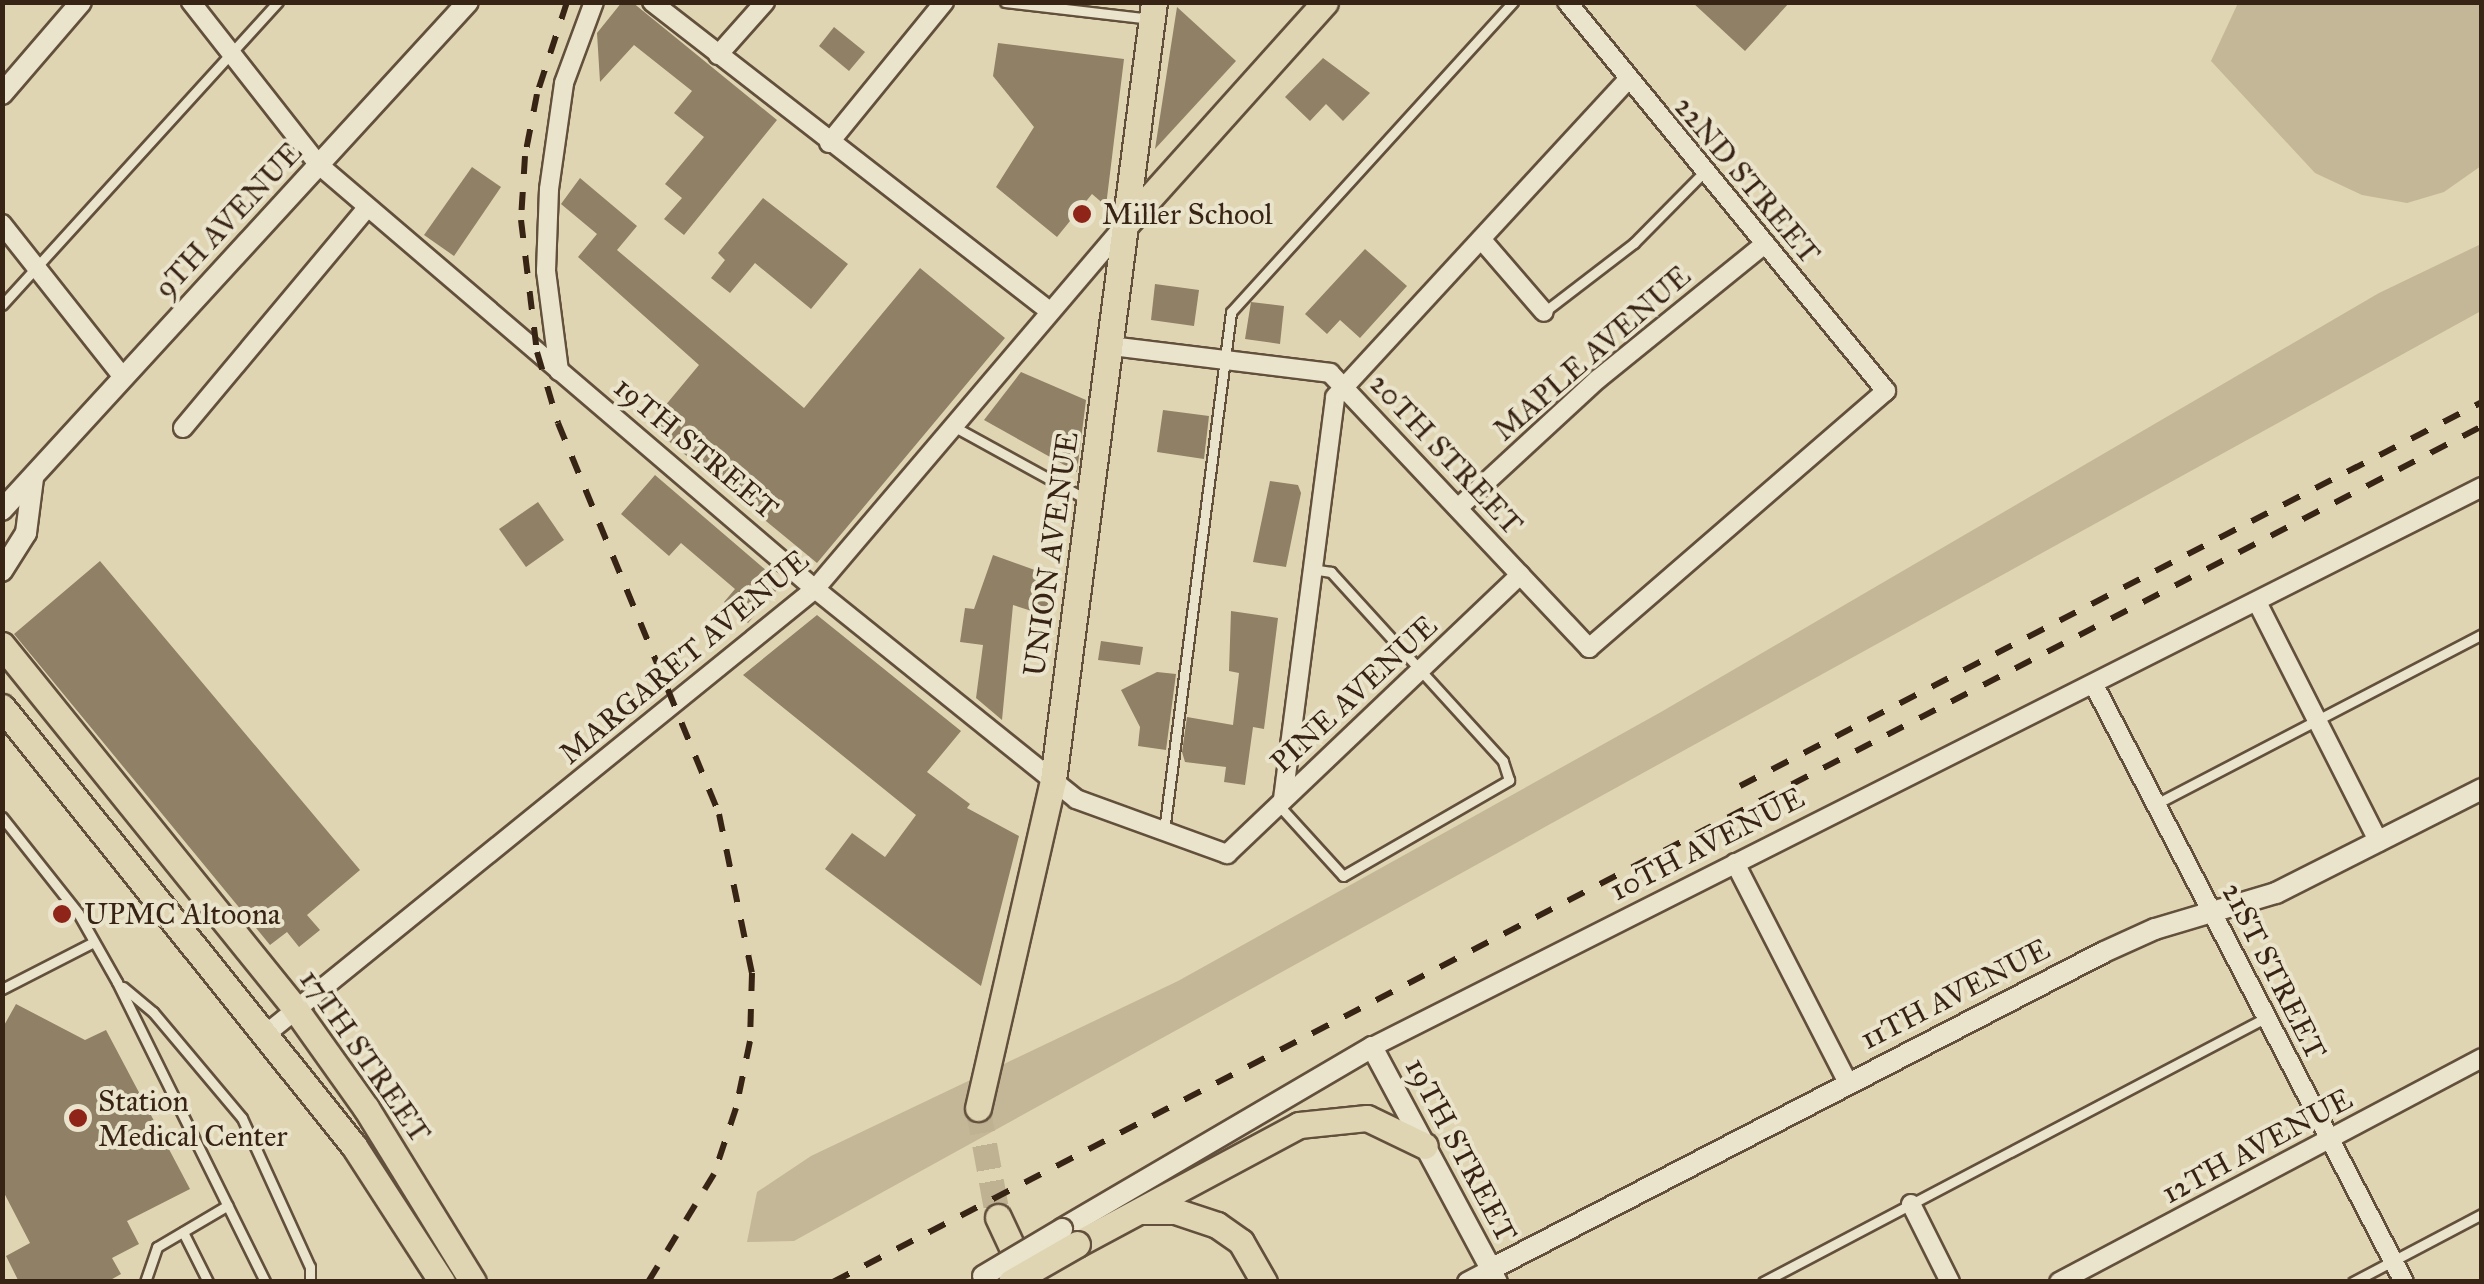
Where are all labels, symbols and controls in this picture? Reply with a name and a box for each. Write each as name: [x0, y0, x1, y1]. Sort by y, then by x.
street label: 22ND STREET: [1667, 89, 1827, 271]
street label: 9TH AVENUE: [147, 135, 309, 305]
place label: Miller School: [1102, 196, 1273, 232]
marker: Miller School: [1071, 203, 1093, 225]
street label: MAPLE AVENUE: [1486, 258, 1698, 448]
street label: 20TH STREET: [1362, 366, 1530, 542]
street label: 19TH STREET: [607, 369, 785, 527]
street label: UNION AVENUE: [1016, 429, 1086, 679]
street label: MARGARET AVENUE: [552, 542, 816, 772]
street label: PINE AVENUE: [1263, 608, 1445, 780]
street label: 10TH AVENUE: [1604, 780, 1810, 908]
street label: 21ST STREET: [2214, 877, 2334, 1065]
place label: UPMC Altoona: [84, 896, 281, 932]
marker: UPMC Altoona: [49, 901, 75, 927]
street label: 11TH AVENUE: [1854, 931, 2056, 1057]
street label: 17TH STREET: [292, 962, 438, 1150]
street label: 19TH STREET: [1397, 1052, 1525, 1248]
street label: 12TH AVENUE: [2156, 1081, 2358, 1211]
place label: Station Medical Center: [98, 1083, 288, 1154]
marker: Station Medical Center: [67, 1107, 89, 1129]

